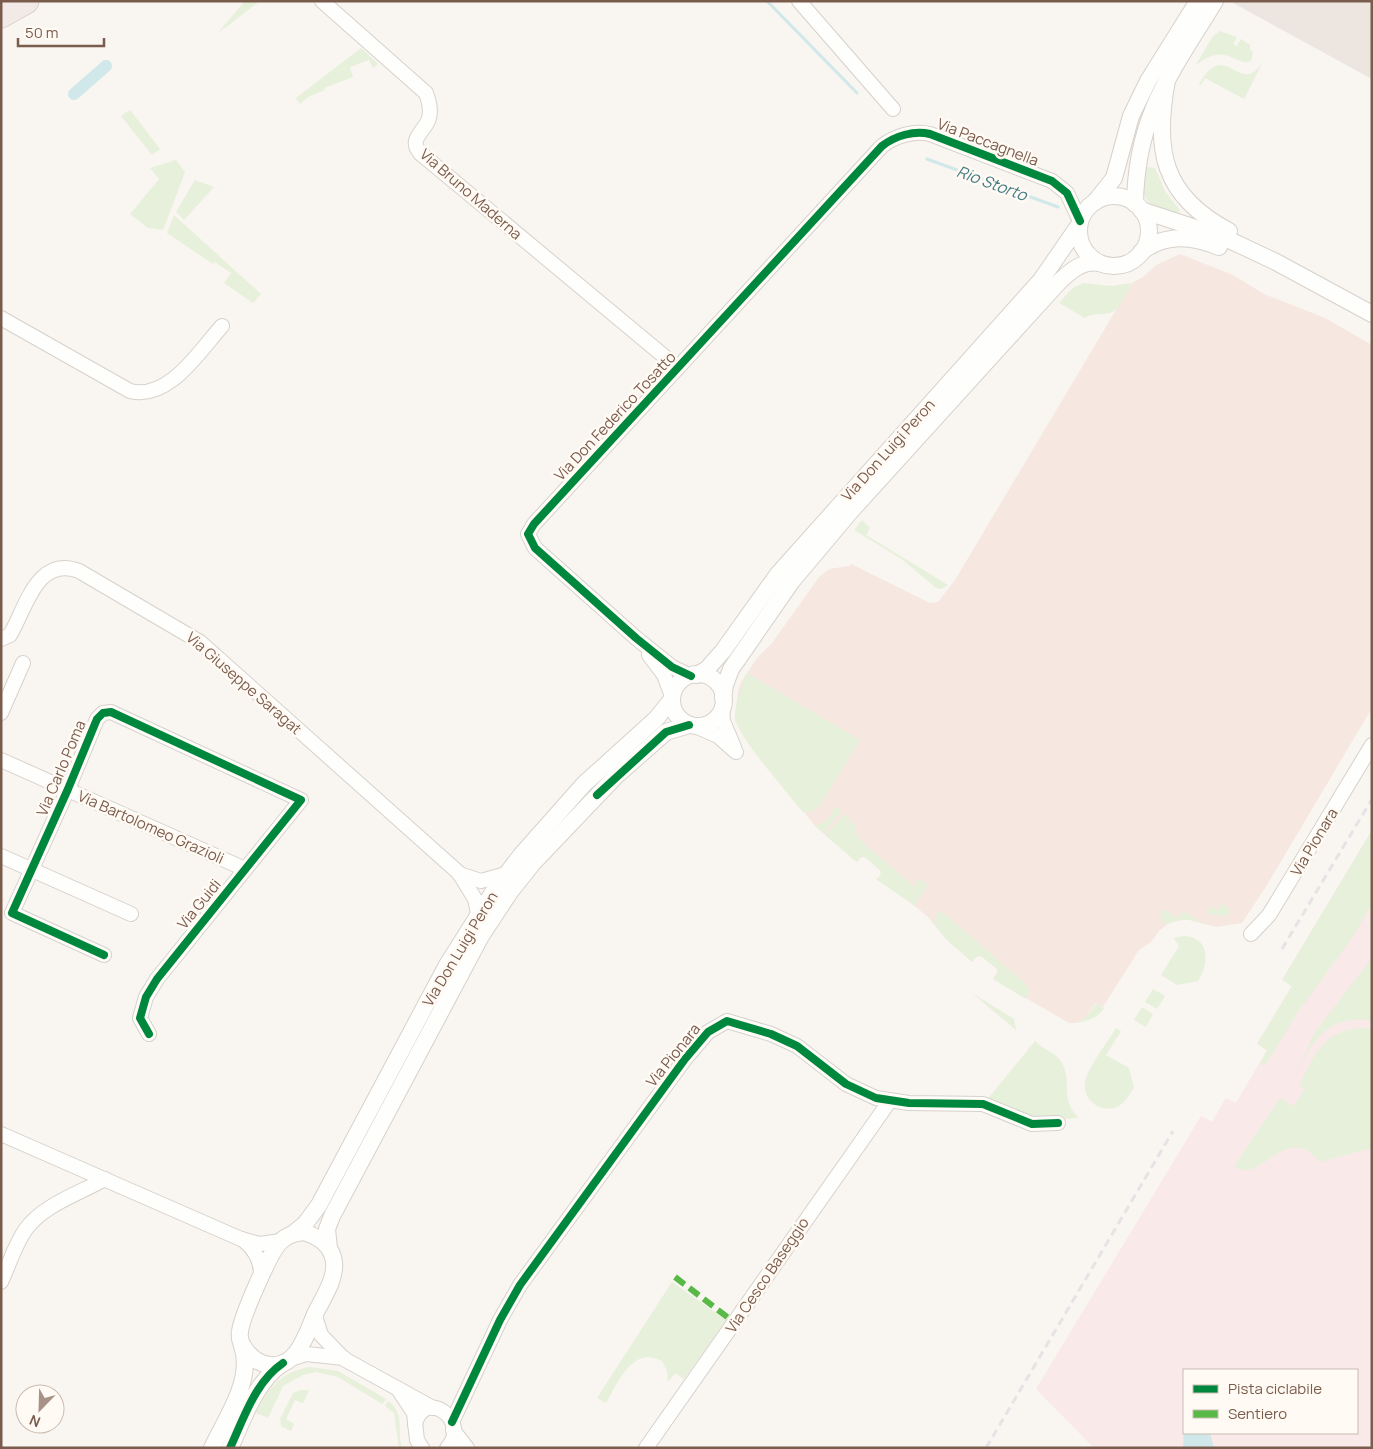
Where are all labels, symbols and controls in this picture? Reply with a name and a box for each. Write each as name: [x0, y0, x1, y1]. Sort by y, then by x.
scale bar: [18, 15, 104, 47]
text: 50 m: [25, 22, 59, 43]
street label: Via Paccagnella: [934, 113, 1042, 171]
street label: Via Bruno Maderna: [415, 144, 527, 244]
water label: Rio Storto: [954, 160, 1032, 206]
street label: Via Don Federico Tosatto: [549, 347, 681, 485]
street label: Via Don Luigi Peron: [836, 394, 940, 506]
street label: Via Giuseppe Saragat: [182, 627, 306, 739]
street label: Via Carlo Poma: [31, 717, 91, 819]
street label: Via Bartolomeo Grazioli: [75, 785, 227, 869]
street label: Via Pionara: [1286, 804, 1342, 880]
street label: Via Guidi: [172, 874, 226, 934]
street label: Via Don Luigi Peron: [417, 887, 503, 1010]
street label: Via Pionara: [641, 1019, 705, 1091]
street label: Via Cesco Baseggio: [720, 1213, 814, 1337]
legend: [1183, 1369, 1358, 1434]
text: Pista ciclabile: [1228, 1378, 1322, 1399]
north arrow: [15, 1384, 65, 1434]
text: Sentiero: [1228, 1403, 1287, 1424]
text: N: [26, 1411, 43, 1432]

